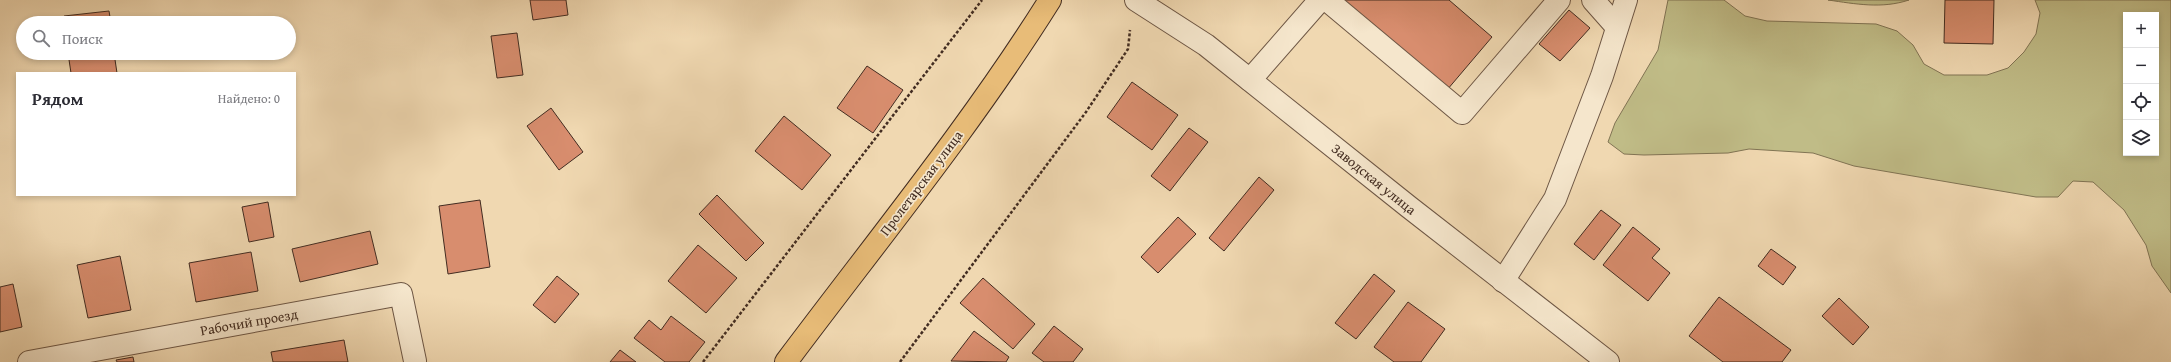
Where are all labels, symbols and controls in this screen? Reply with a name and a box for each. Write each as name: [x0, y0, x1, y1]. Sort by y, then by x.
map controls: [2123, 12, 2159, 156]
button: +: [2123, 12, 2159, 48]
search box: [16, 16, 296, 60]
icon: search: [30, 27, 52, 49]
text: Поиск: [62, 28, 103, 49]
button: −: [2123, 48, 2159, 84]
button: locate: [2123, 84, 2159, 120]
text: Рядом: [32, 86, 83, 111]
text: Найдено: 0: [218, 89, 280, 108]
button: layers: [2123, 120, 2159, 156]
street label: Пролетарская улица: [875, 126, 967, 240]
street label: Заводская улица: [1327, 139, 1421, 220]
street label: Рабочий проезд: [199, 304, 300, 340]

